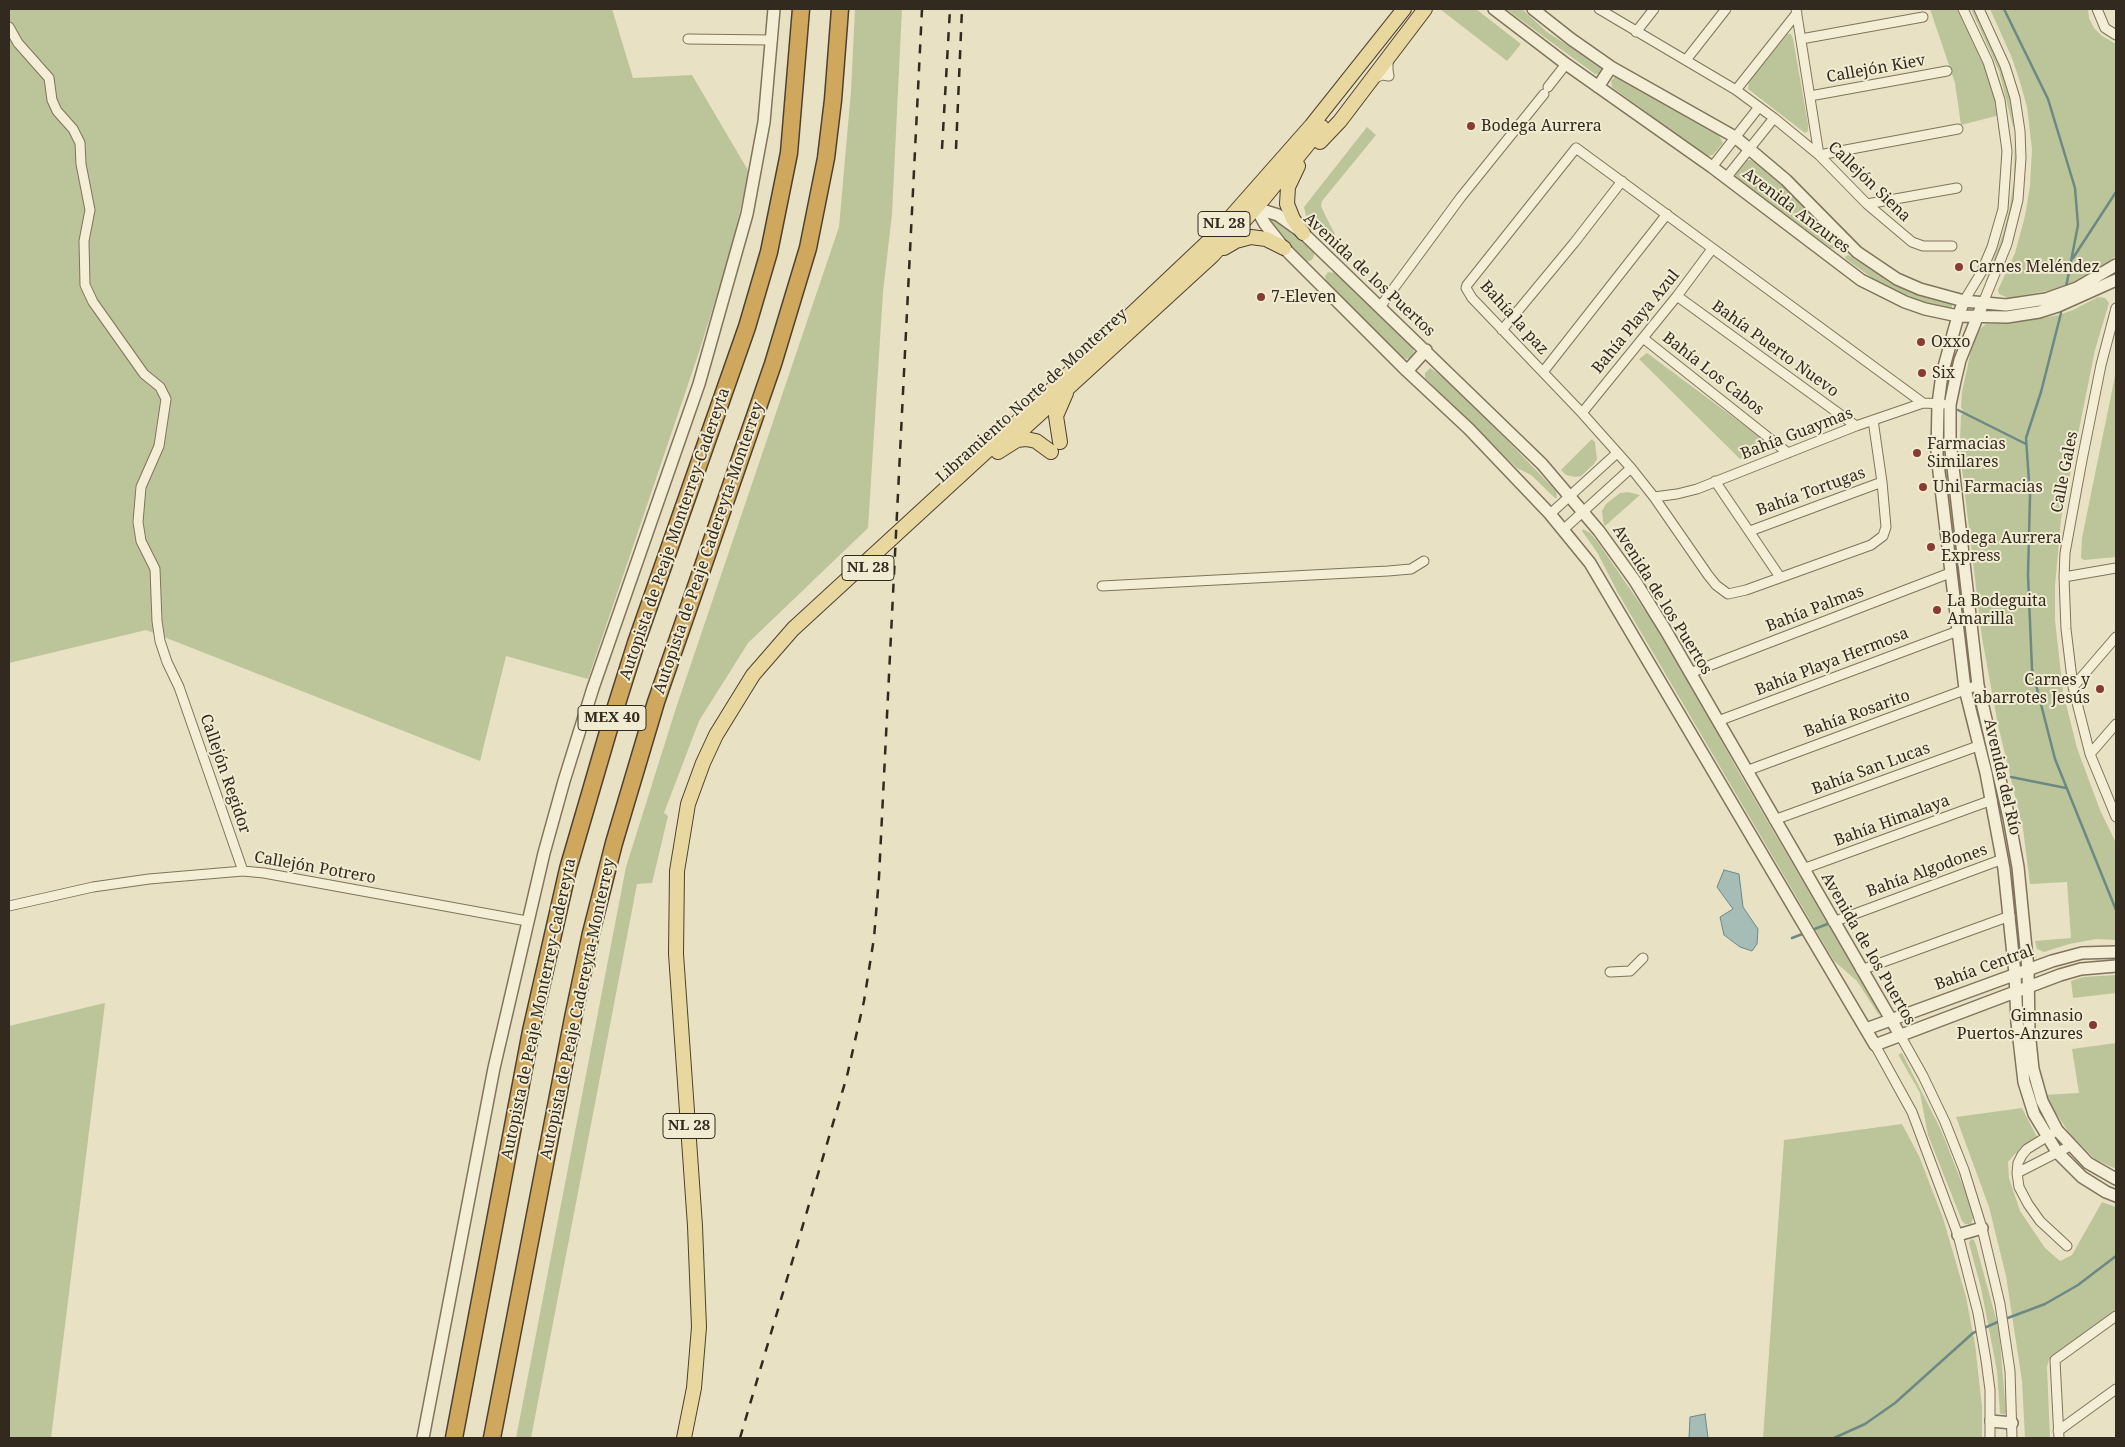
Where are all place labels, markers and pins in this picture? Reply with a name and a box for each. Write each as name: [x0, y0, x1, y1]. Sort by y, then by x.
place label: Bodega Aurrera: [1481, 116, 1602, 136]
marker: Bodega Aurrera: [1465, 120, 1477, 132]
place label: Carnes Meléndez: [1969, 257, 2100, 277]
marker: Carnes Meléndez: [1953, 261, 1965, 273]
place label: 7-Eleven: [1271, 287, 1337, 307]
marker: 7-Eleven: [1255, 291, 1267, 303]
place label: Oxxo: [1931, 332, 1971, 352]
marker: Oxxo: [1915, 336, 1927, 348]
place label: Six: [1932, 363, 1955, 383]
marker: Six: [1916, 367, 1928, 379]
place label: Farmacias Similares: [1927, 434, 2006, 472]
marker: Farmacias Similares: [1911, 447, 1923, 459]
place label: Uni Farmacias: [1933, 477, 2043, 497]
marker: Uni Farmacias: [1917, 481, 1929, 493]
place label: Bodega Aurrera Express: [1941, 528, 2062, 566]
marker: Bodega Aurrera Express: [1925, 541, 1937, 553]
place label: La Bodeguita Amarilla: [1947, 591, 2047, 629]
marker: La Bodeguita Amarilla: [1931, 604, 1943, 616]
place label: Carnes y abarrotes Jesús: [1973, 670, 2090, 708]
marker: Carnes y abarrotes Jesús: [2094, 683, 2106, 695]
place label: Gimnasio Puertos-Anzures: [1957, 1006, 2083, 1044]
marker: Gimnasio Puertos-Anzures: [2087, 1019, 2099, 1031]

